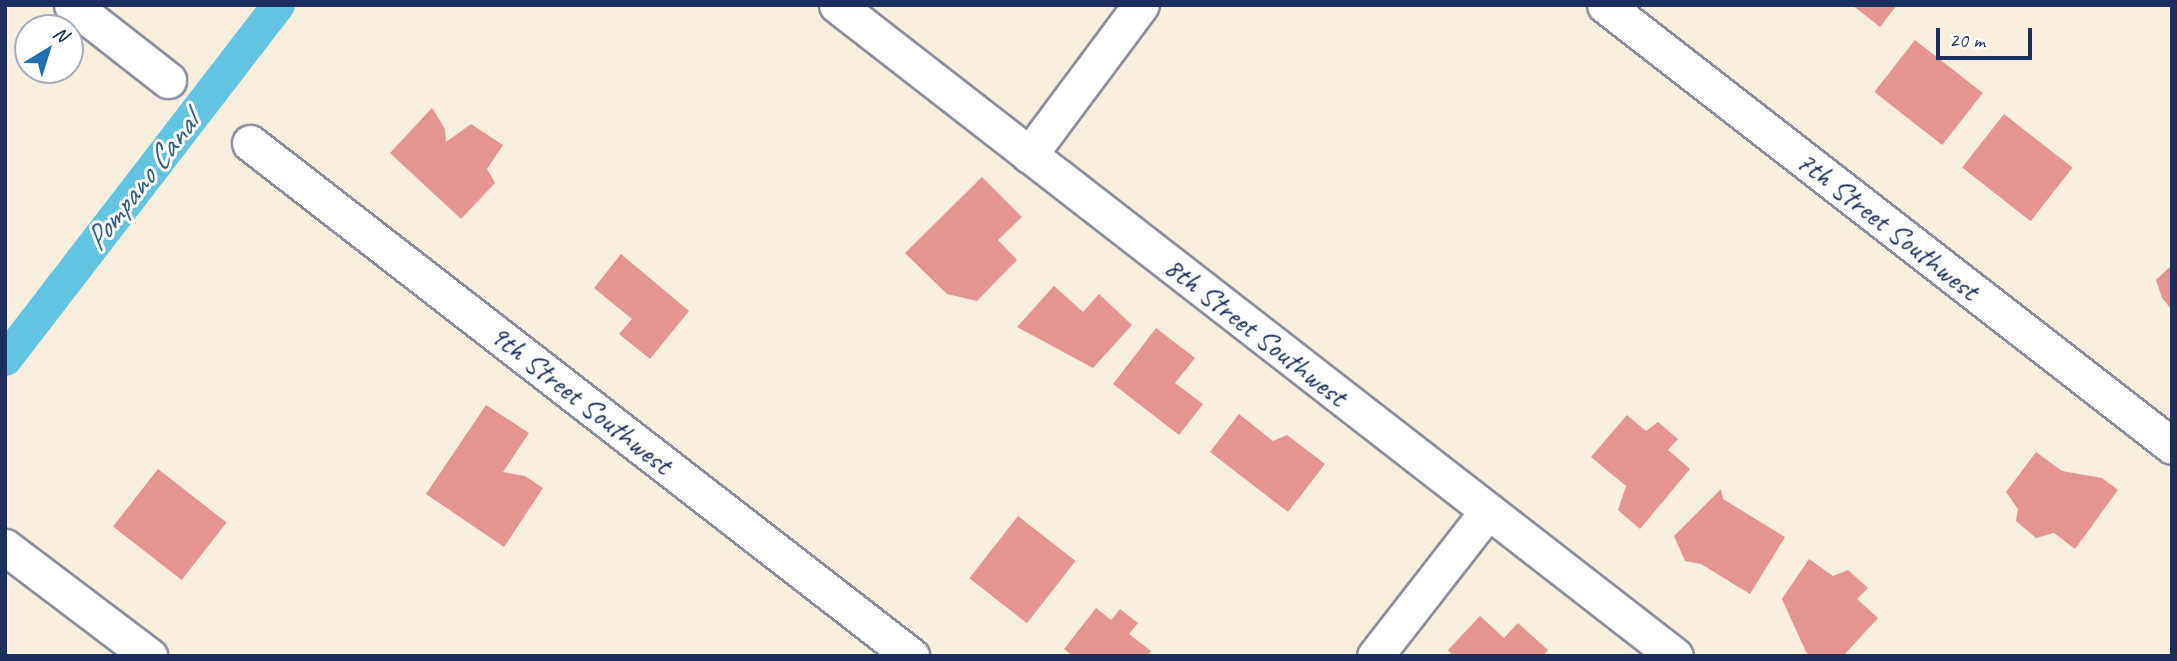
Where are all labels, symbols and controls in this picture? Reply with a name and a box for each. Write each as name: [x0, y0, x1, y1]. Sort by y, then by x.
north arrow: [14, 14, 84, 84]
scale bar: [1939, 14, 2035, 58]
text: N: [49, 21, 73, 47]
text: 20 m: [1949, 27, 1985, 53]
water label: Pompano Canal: [77, 106, 207, 258]
street label: 7th Street Southwest: [1790, 143, 1986, 307]
street label: 8th Street Southwest: [1158, 249, 1354, 413]
street label: 9th Street Southwest: [483, 317, 679, 481]

